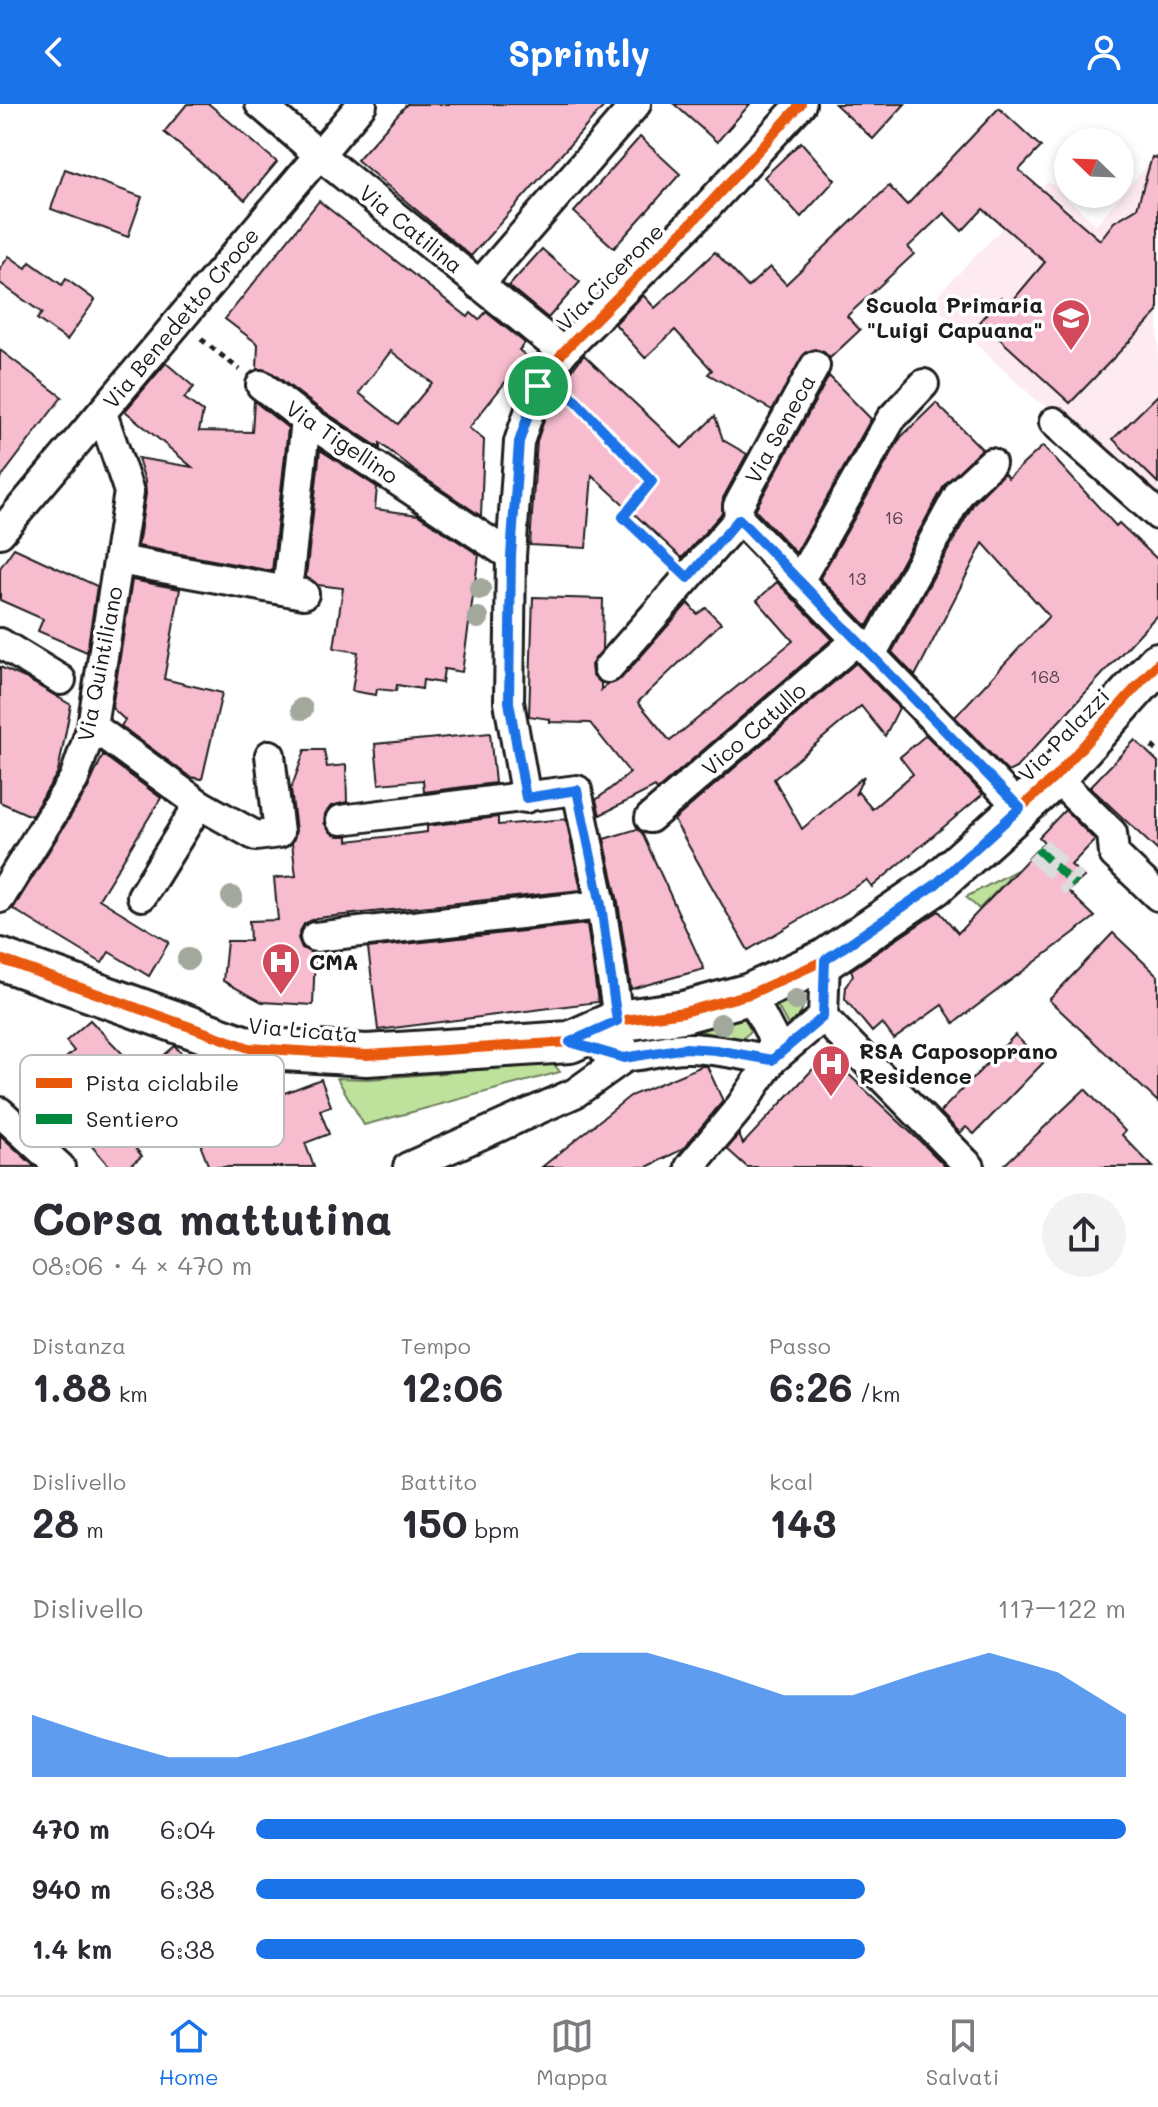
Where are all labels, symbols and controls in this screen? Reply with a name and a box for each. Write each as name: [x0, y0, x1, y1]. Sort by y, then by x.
text: Sprintly: [508, 29, 650, 76]
icon: back: [32, 30, 76, 74]
icon: person: [1082, 30, 1126, 74]
north arrow: [1054, 128, 1134, 208]
map controls: [1054, 128, 1134, 208]
street label: Via Catilina: [353, 178, 469, 279]
street label: Via Cicerone: [550, 217, 670, 337]
street label: Via Benedetto Croce: [96, 221, 265, 414]
place label: Scuola Primaria "Luigi Capuana": [865, 290, 1043, 344]
school or university icon: Scuola Primaria "Luigi Capuana": [1050, 297, 1092, 352]
pin: [504, 352, 572, 420]
icon: arrive: [516, 364, 560, 408]
street label: Via Seneca: [738, 369, 821, 488]
street label: Via Tigellino: [280, 393, 404, 490]
house number: 16: [885, 505, 903, 529]
house number: 13: [848, 566, 866, 590]
street label: Via Quintiliano: [70, 584, 129, 744]
house number: 168: [1030, 664, 1060, 688]
street label: Vico Catullo: [695, 675, 812, 782]
street label: Via Palazzi: [1012, 682, 1115, 788]
hospital icon: CMA: [260, 941, 302, 996]
place label: CMA: [309, 947, 358, 976]
street label: Via Licata: [247, 1010, 359, 1049]
place label: RSA Caposoprano Residence: [859, 1036, 1058, 1090]
hospital icon: RSA Caposoprano Residence: [810, 1043, 852, 1098]
legend: [20, 1055, 284, 1147]
text: Pista ciclabile: [86, 1068, 239, 1097]
text: Sentiero: [86, 1104, 178, 1133]
text: Corsa mattutina: [32, 1189, 392, 1246]
button: share: [1042, 1193, 1126, 1277]
text: 08:06 · 4 × 470 m: [32, 1248, 252, 1282]
text: Distanza: [32, 1331, 126, 1360]
text: Tempo: [401, 1331, 471, 1360]
text: Passo: [769, 1331, 831, 1360]
text: 1.88: [32, 1360, 112, 1412]
text: 12:06: [401, 1360, 503, 1412]
text: 6:26: [769, 1360, 853, 1412]
text: km: [112, 1379, 148, 1408]
text: /km: [853, 1379, 901, 1408]
text: Dislivello: [32, 1467, 126, 1496]
text: Battito: [401, 1467, 477, 1496]
text: kcal: [769, 1467, 813, 1496]
text: 28: [32, 1496, 79, 1548]
text: 150: [401, 1496, 467, 1548]
text: 143: [769, 1496, 836, 1548]
text: m: [79, 1515, 104, 1544]
text: bpm: [467, 1515, 520, 1544]
text: Dislivello: [32, 1591, 143, 1625]
text: 117–122 m: [997, 1591, 1126, 1625]
text: 470 m: [32, 1812, 110, 1846]
text: 6:04: [160, 1812, 215, 1846]
text: 940 m: [32, 1872, 111, 1906]
text: 6:38: [160, 1872, 215, 1906]
text: 1.4 km: [32, 1932, 112, 1966]
text: 6:38: [160, 1932, 215, 1966]
tab: Home: [159, 2014, 219, 2091]
tab: Mappa: [536, 2014, 608, 2091]
tab: Salvati: [926, 2014, 999, 2091]

